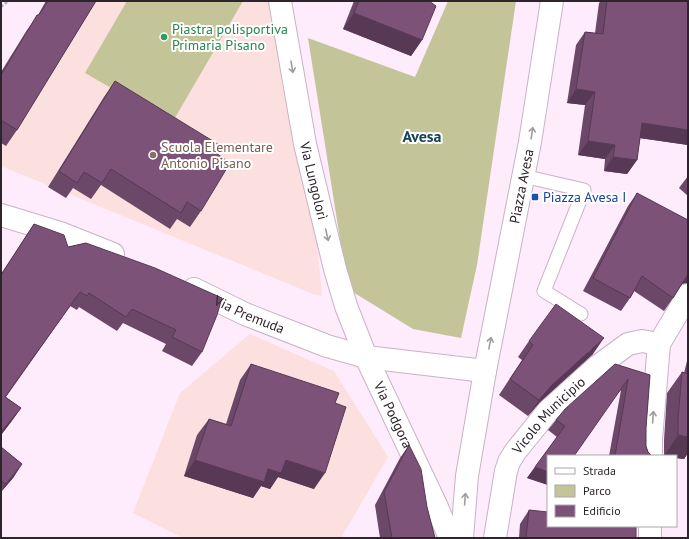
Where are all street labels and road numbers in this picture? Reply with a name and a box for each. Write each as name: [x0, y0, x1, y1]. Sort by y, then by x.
street label: Via Lungolorì: [296, 139, 332, 222]
street label: Piazza Avesa: [505, 147, 537, 225]
street label: Via Premuda: [210, 291, 287, 338]
street label: Vicolo Municipio: [507, 373, 589, 458]
street label: Via Podgora: [369, 378, 417, 451]

